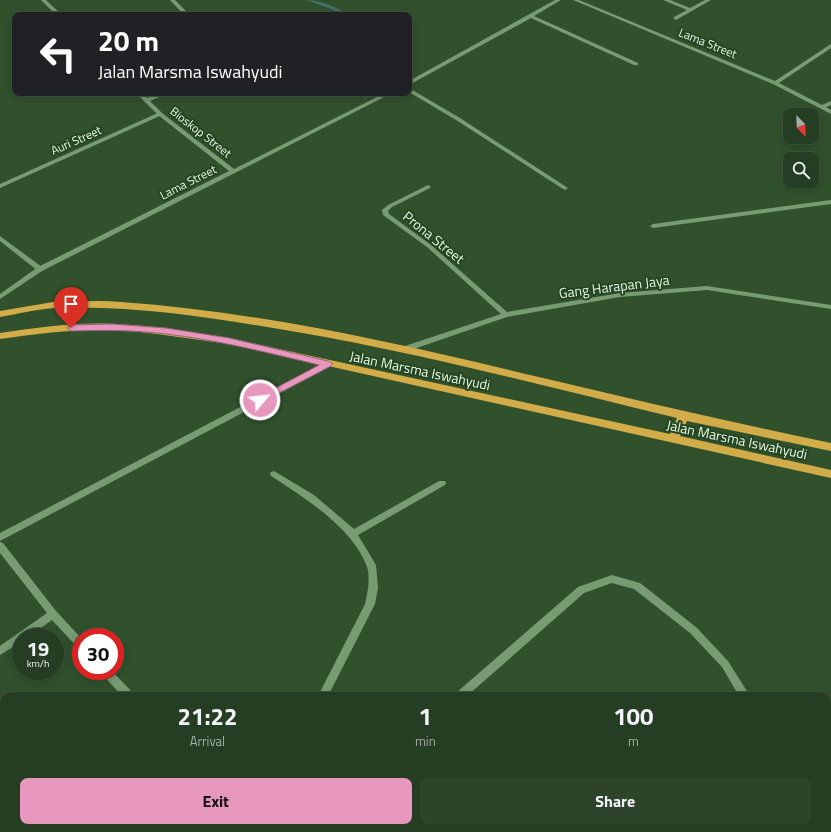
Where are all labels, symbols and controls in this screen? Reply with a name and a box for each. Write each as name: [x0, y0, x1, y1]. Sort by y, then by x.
text: 20 m: [98, 19, 159, 62]
street label: Lama Street: [676, 23, 741, 64]
icon: left: [32, 28, 84, 80]
text: Jalan Marsma Iswahyudi: [98, 58, 282, 85]
street label: Bioskop Street: [166, 102, 237, 163]
north arrow: [783, 108, 819, 144]
map controls: [783, 108, 819, 188]
street label: Auri Street: [48, 120, 105, 160]
button: search: [783, 152, 819, 188]
street label: Lama Street: [156, 159, 220, 204]
street label: Prona Street: [399, 206, 469, 269]
street label: Gang Harapan Jaya: [557, 269, 671, 303]
pin: [54, 287, 88, 328]
icon: arrive: [60, 293, 82, 315]
street label: Jalan Marsma Iswahyudi: [348, 345, 492, 395]
position arrow: [239, 379, 281, 421]
street label: Jalan Marsma Iswahyudi: [665, 414, 809, 464]
speed limit sign: 30: [72, 628, 124, 680]
text: 19: [27, 633, 49, 664]
text: km/h: [27, 656, 49, 671]
text: 21:22: [178, 698, 237, 734]
text: 1: [419, 698, 432, 734]
text: 100: [613, 698, 653, 734]
text: Arrival: [190, 731, 225, 751]
text: min: [415, 731, 436, 751]
text: m: [628, 731, 639, 751]
button: Exit: [20, 778, 412, 824]
button: Share: [420, 778, 811, 824]

